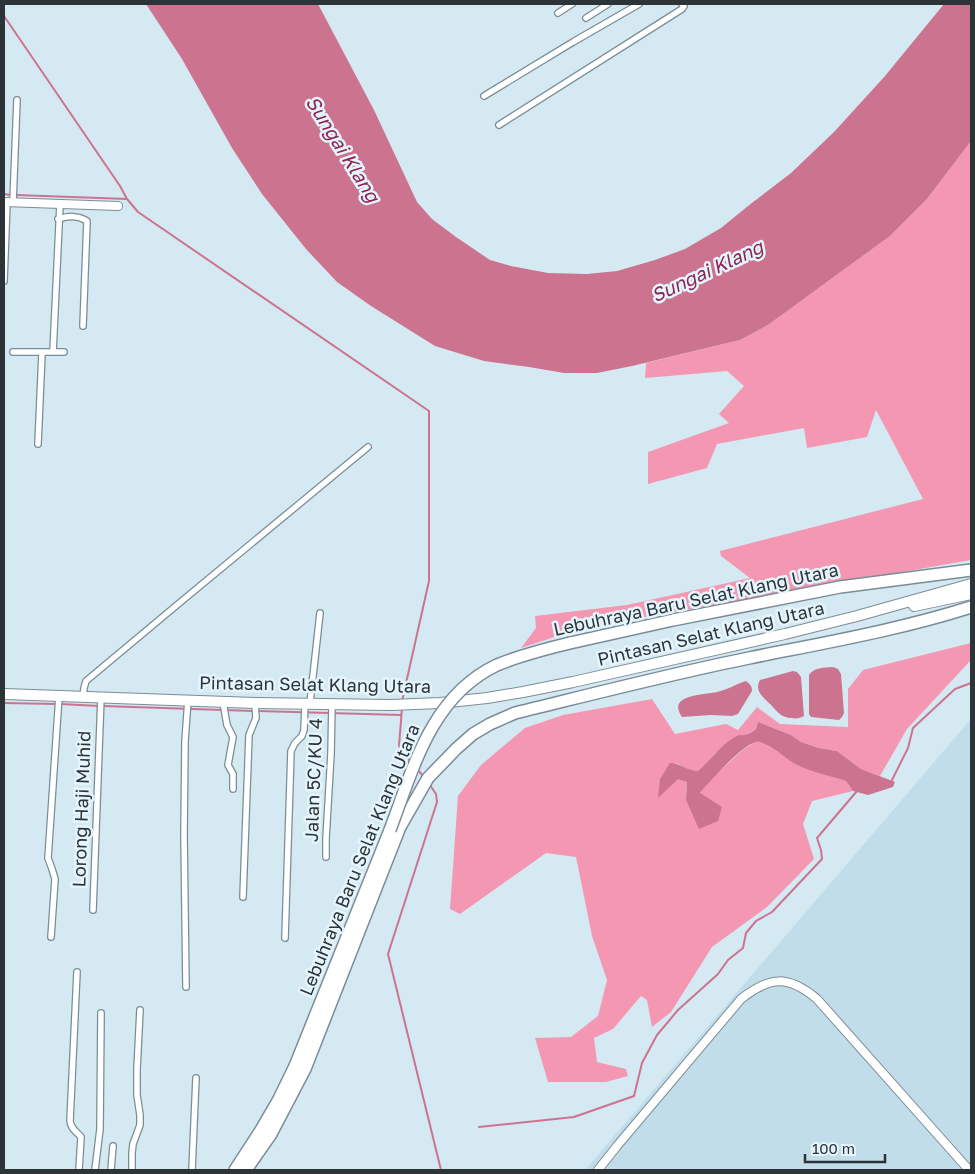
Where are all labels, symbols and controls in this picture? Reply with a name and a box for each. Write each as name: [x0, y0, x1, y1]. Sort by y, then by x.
water label: Sungai Klang: [302, 91, 386, 207]
water label: Sungai Klang: [647, 234, 768, 306]
street label: Lebuhraya Baru Selat Klang Utara: [551, 558, 840, 640]
street label: Pintasan Selat Klang Utara: [595, 596, 826, 670]
street label: Pintasan Selat Klang Utara: [199, 671, 431, 697]
street label: Jalan 5C/KU 4: [300, 718, 326, 842]
street label: Lebuhraya Baru Selat Klang Utara: [294, 721, 424, 999]
street label: Lorong Haji Muhid: [67, 730, 95, 888]
scale bar: [805, 1132, 885, 1164]
text: 100 m: [812, 1139, 855, 1157]

